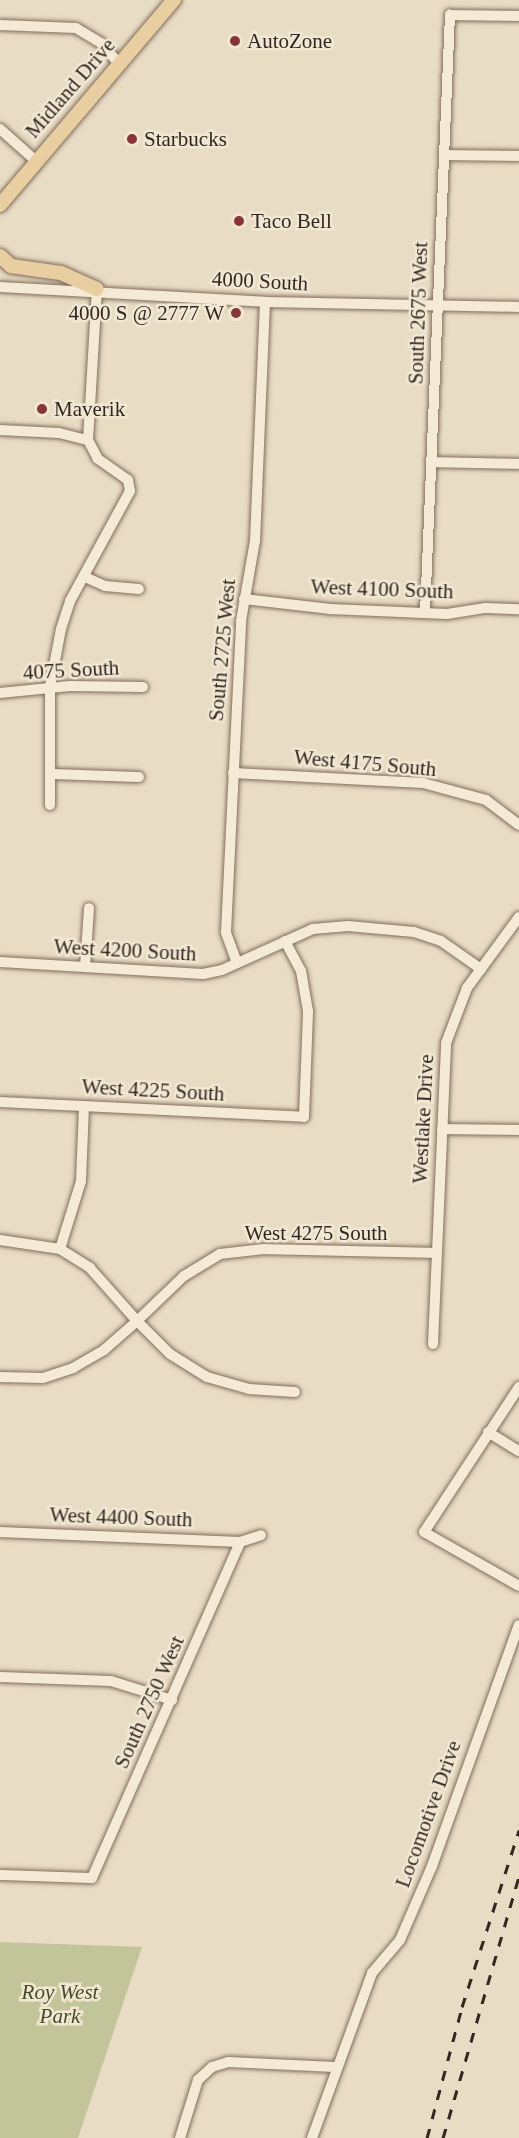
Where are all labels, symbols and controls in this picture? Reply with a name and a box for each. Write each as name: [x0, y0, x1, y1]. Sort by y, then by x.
place label: AutoZone: [247, 28, 332, 54]
street label: Midland Drive: [20, 33, 120, 143]
marker: AutoZone: [228, 34, 242, 48]
place label: Starbucks: [144, 126, 227, 152]
marker: Starbucks: [125, 132, 139, 146]
place label: Taco Bell: [251, 208, 332, 234]
marker: Taco Bell: [232, 214, 246, 228]
street label: South 2675 West: [403, 241, 433, 385]
street label: 4000 South: [211, 266, 309, 296]
place label: 4000 S @ 2777 W: [68, 300, 224, 326]
marker: 4000 S @ 2777 W: [229, 306, 243, 320]
place label: Maverik: [54, 396, 125, 422]
marker: Maverik: [35, 402, 49, 416]
street label: West 4100 South: [310, 574, 454, 604]
street label: South 2725 West: [203, 578, 241, 722]
street label: 4075 South: [22, 655, 120, 685]
street label: West 4175 South: [293, 744, 437, 782]
street label: West 4200 South: [53, 934, 197, 966]
street label: Westlake Drive: [407, 1054, 439, 1184]
street label: West 4225 South: [81, 1074, 225, 1106]
street label: West 4275 South: [245, 1220, 387, 1246]
street label: West 4400 South: [49, 1502, 193, 1532]
street label: South 2750 West: [108, 1632, 190, 1772]
street label: Locomotive Drive: [390, 1737, 466, 1891]
park label: Roy West Park: [22, 1979, 98, 2029]

